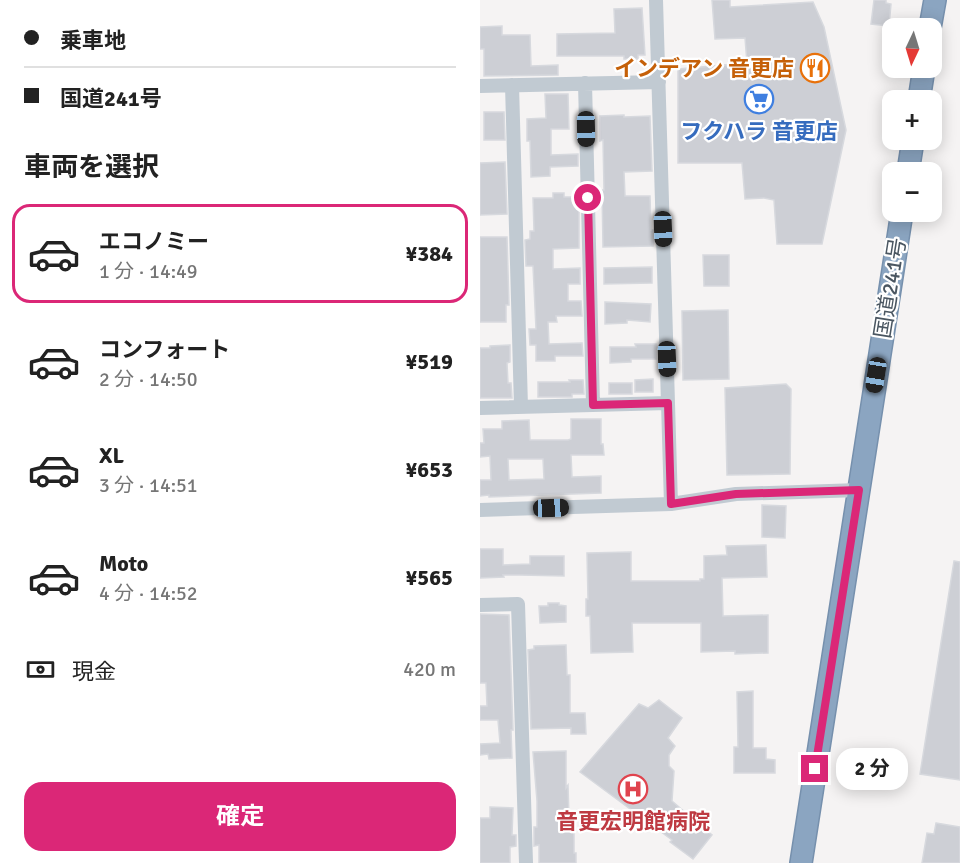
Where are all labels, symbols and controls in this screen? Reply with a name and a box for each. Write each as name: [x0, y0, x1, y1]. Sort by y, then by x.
north arrow: [882, 18, 942, 78]
map controls: [882, 18, 942, 222]
text: 乗車地: [60, 27, 126, 54]
restaurant icon: インデアン 音更店: [799, 52, 831, 84]
place label: インデアン 音更店: [614, 55, 794, 82]
supermarket icon: フクハラ 音更店: [743, 83, 775, 115]
text: 国道241号: [60, 85, 162, 112]
button: +: [882, 90, 942, 150]
car: [577, 111, 595, 147]
place label: フクハラ 音更店: [680, 118, 838, 145]
text: 車両を選択: [24, 151, 159, 184]
button: −: [882, 162, 942, 222]
route start: [574, 184, 601, 211]
car: [653, 211, 673, 247]
icon: car: [27, 227, 81, 281]
text: エコノミー: [99, 228, 209, 255]
street label: 国道241号: [869, 236, 911, 340]
text: ¥384: [405, 240, 453, 267]
text: 1 分 · 14:49: [99, 259, 198, 284]
icon: car: [27, 335, 81, 389]
text: コンフォート: [99, 336, 230, 363]
car: [657, 341, 677, 377]
text: ¥519: [405, 348, 453, 375]
car: [864, 356, 888, 394]
text: 2 分 · 14:50: [99, 367, 198, 392]
text: XL: [99, 442, 124, 469]
icon: car: [27, 443, 81, 497]
text: ¥653: [405, 456, 453, 483]
text: 3 分 · 14:51: [99, 473, 198, 498]
car: [533, 498, 569, 518]
text: Moto: [99, 550, 148, 577]
icon: car: [27, 551, 81, 605]
text: ¥565: [405, 564, 453, 591]
text: 4 分 · 14:52: [99, 581, 198, 606]
icon: cash: [24, 653, 57, 686]
text: 420 m: [403, 657, 456, 682]
text: 現金: [72, 658, 116, 685]
callout: 2 分: [836, 748, 908, 790]
route end: [801, 755, 828, 782]
text: 2 分: [854, 756, 890, 781]
hospital icon: 音更宏明館病院: [617, 773, 649, 805]
button: 確定: [24, 782, 456, 851]
place label: 音更宏明館病院: [556, 808, 710, 835]

